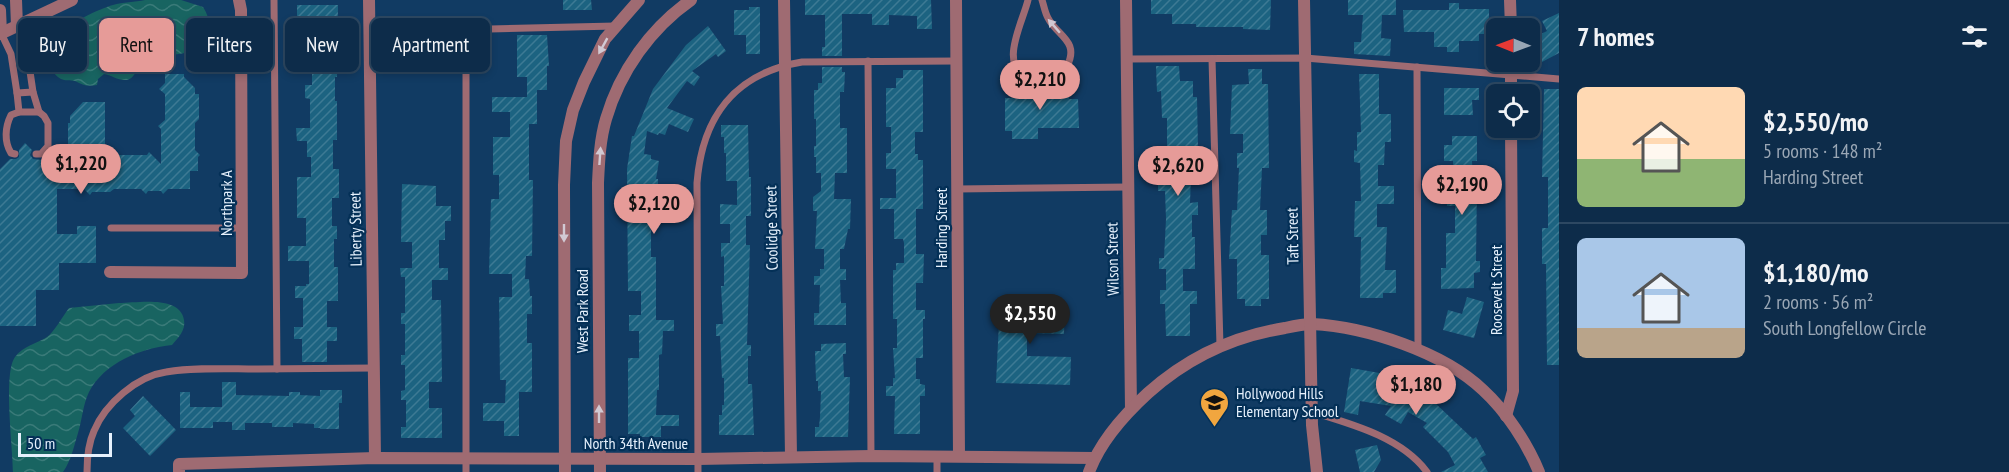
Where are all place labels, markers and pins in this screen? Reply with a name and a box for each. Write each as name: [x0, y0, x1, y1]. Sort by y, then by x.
pin: $2,210: [991, 60, 1089, 111]
pin: $1,220: [32, 144, 130, 195]
pin: $2,620: [1129, 146, 1227, 197]
pin: $2,190: [1413, 165, 1511, 216]
pin: $2,120: [605, 184, 703, 235]
pin: $2,550: [981, 294, 1079, 345]
pin: $1,180: [1367, 365, 1465, 416]
place label: Hollywood Hills Elementary School: [1236, 383, 1339, 421]
school or university icon: Hollywood Hills Elementary School: [1199, 386, 1231, 428]

